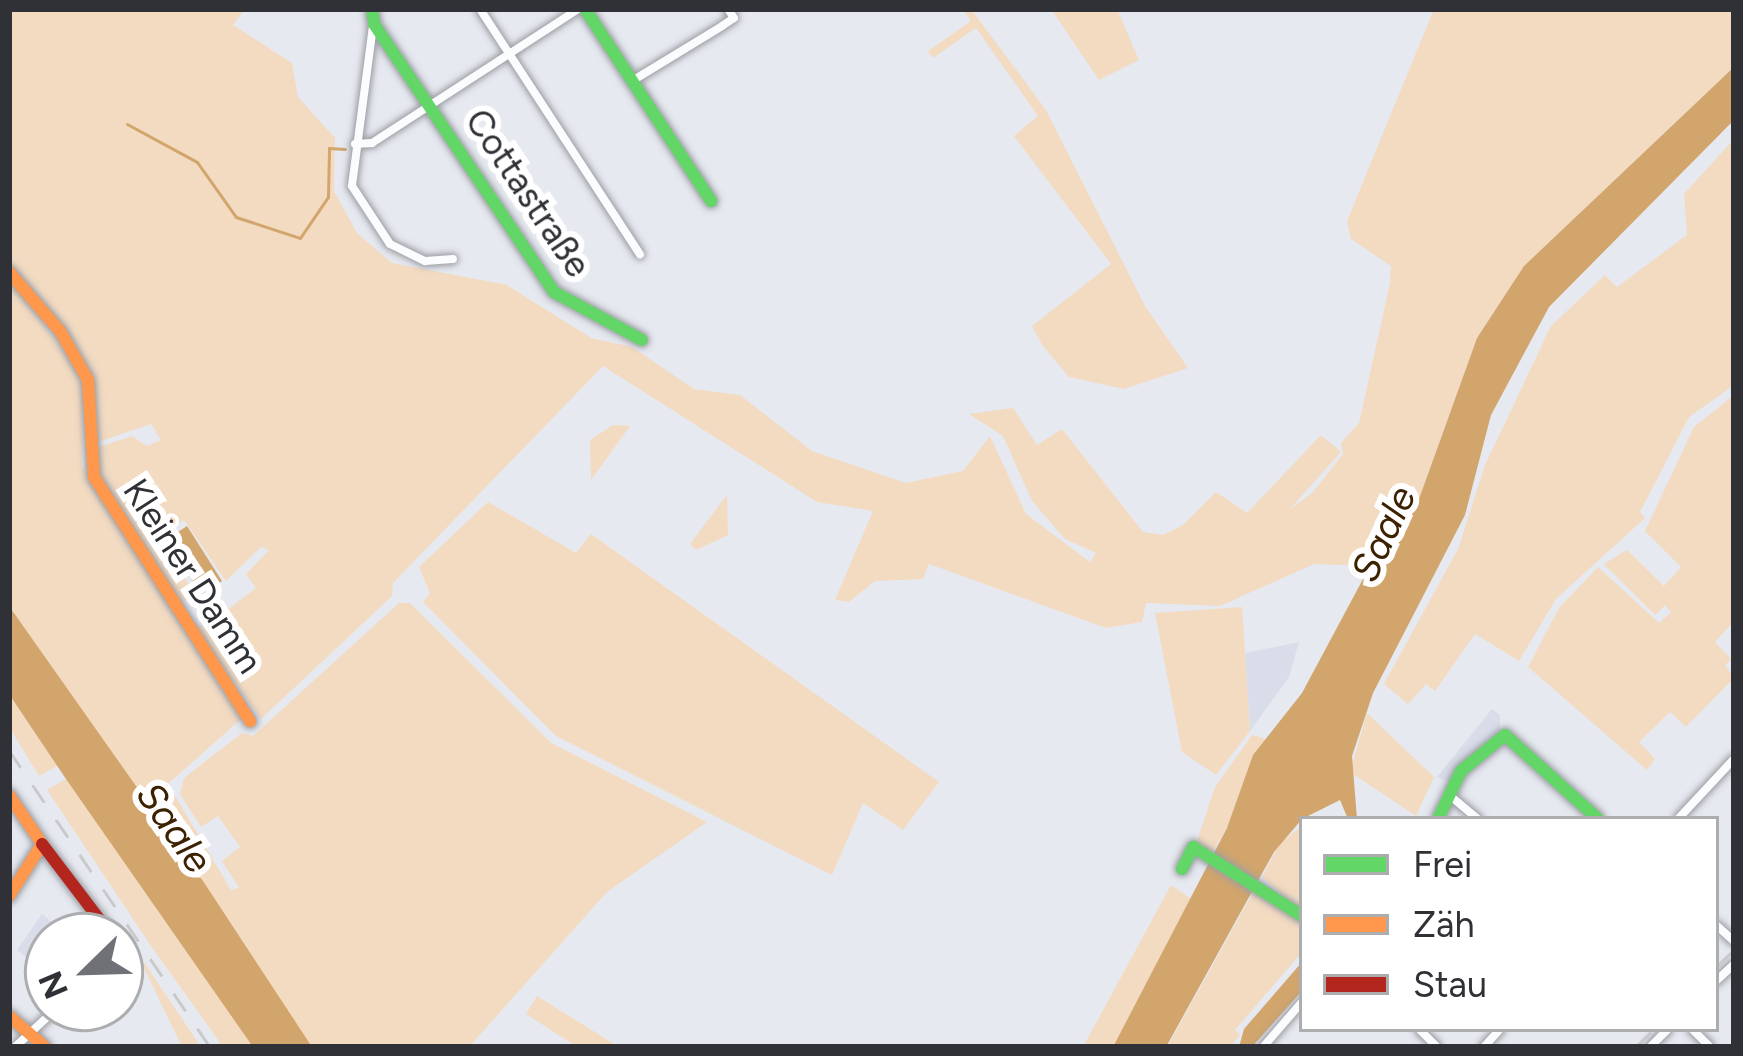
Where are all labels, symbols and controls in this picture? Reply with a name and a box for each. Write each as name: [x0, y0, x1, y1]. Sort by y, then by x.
street label: Cottastraße: [456, 101, 600, 285]
street label: Kleiner Damm: [114, 471, 272, 681]
water label: Saale: [1342, 479, 1426, 589]
water label: Saale: [126, 774, 222, 882]
legend: [1299, 816, 1719, 1032]
text: Frei: [1413, 843, 1472, 886]
text: Zäh: [1413, 903, 1475, 946]
north arrow: [24, 912, 144, 1032]
text: Stau: [1413, 963, 1487, 1006]
text: N: [30, 966, 76, 1004]

